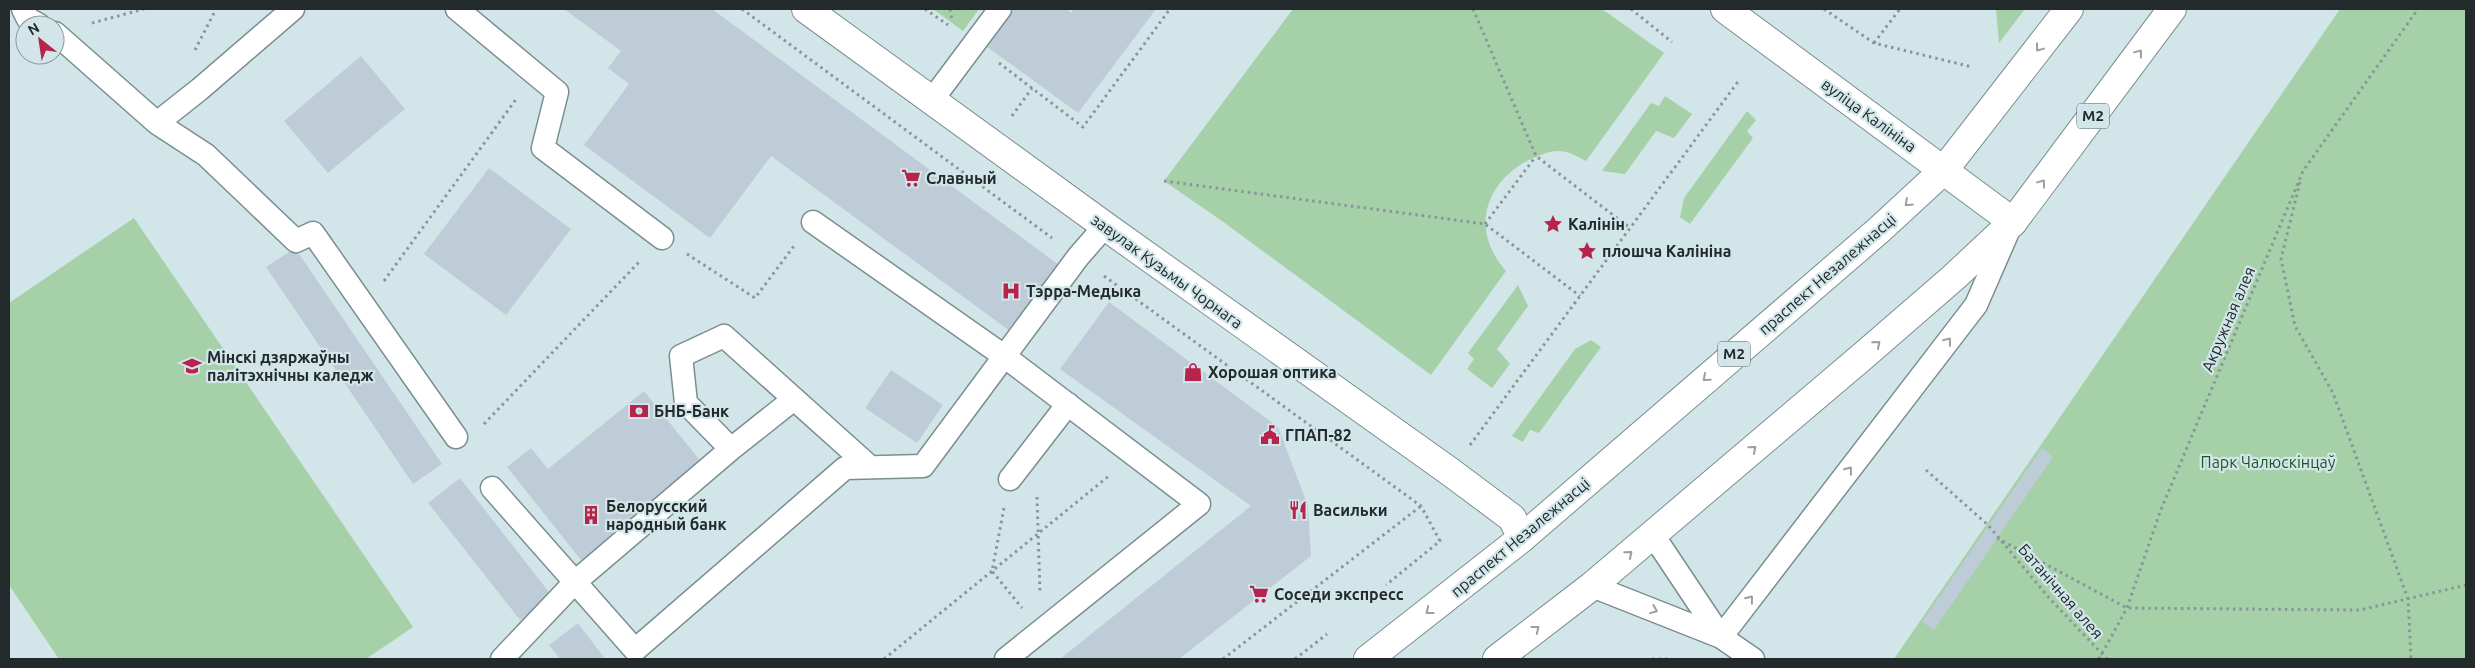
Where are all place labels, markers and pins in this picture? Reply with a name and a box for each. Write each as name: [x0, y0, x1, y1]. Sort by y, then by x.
supermarket icon: Славный: [900, 167, 922, 189]
place label: Славный: [926, 169, 997, 187]
place icon: Калінін: [1542, 213, 1564, 235]
place label: Калінін: [1568, 215, 1625, 233]
place icon: плошча Калініна: [1576, 240, 1598, 262]
place label: плошча Калініна: [1602, 242, 1731, 260]
hospital icon: Тэрра-Медыка: [1000, 280, 1022, 302]
place label: Тэрра-Медыка: [1026, 282, 1141, 300]
place label: Мінскі дзяржаўны палітэхнічны каледж: [207, 348, 374, 384]
school or university icon: Мінскі дзяржаўны палітэхнічны каледж: [181, 355, 203, 377]
shop icon: Хорошая оптика: [1182, 361, 1204, 383]
place label: Хорошая оптика: [1208, 363, 1337, 381]
bank icon: БНБ-Банк: [628, 400, 650, 422]
place label: БНБ-Банк: [654, 402, 729, 420]
public building icon: ГПАП-82: [1259, 424, 1281, 446]
place label: ГПАП-82: [1285, 426, 1352, 444]
place label: Белорусский народный банк: [606, 497, 727, 533]
restaurant icon: Васильки: [1287, 499, 1309, 521]
place label: Васильки: [1313, 501, 1388, 519]
building icon: Белорусский народный банк: [580, 504, 602, 526]
supermarket icon: Соседи экспресс: [1248, 583, 1270, 605]
place label: Соседи экспресс: [1274, 585, 1404, 603]

